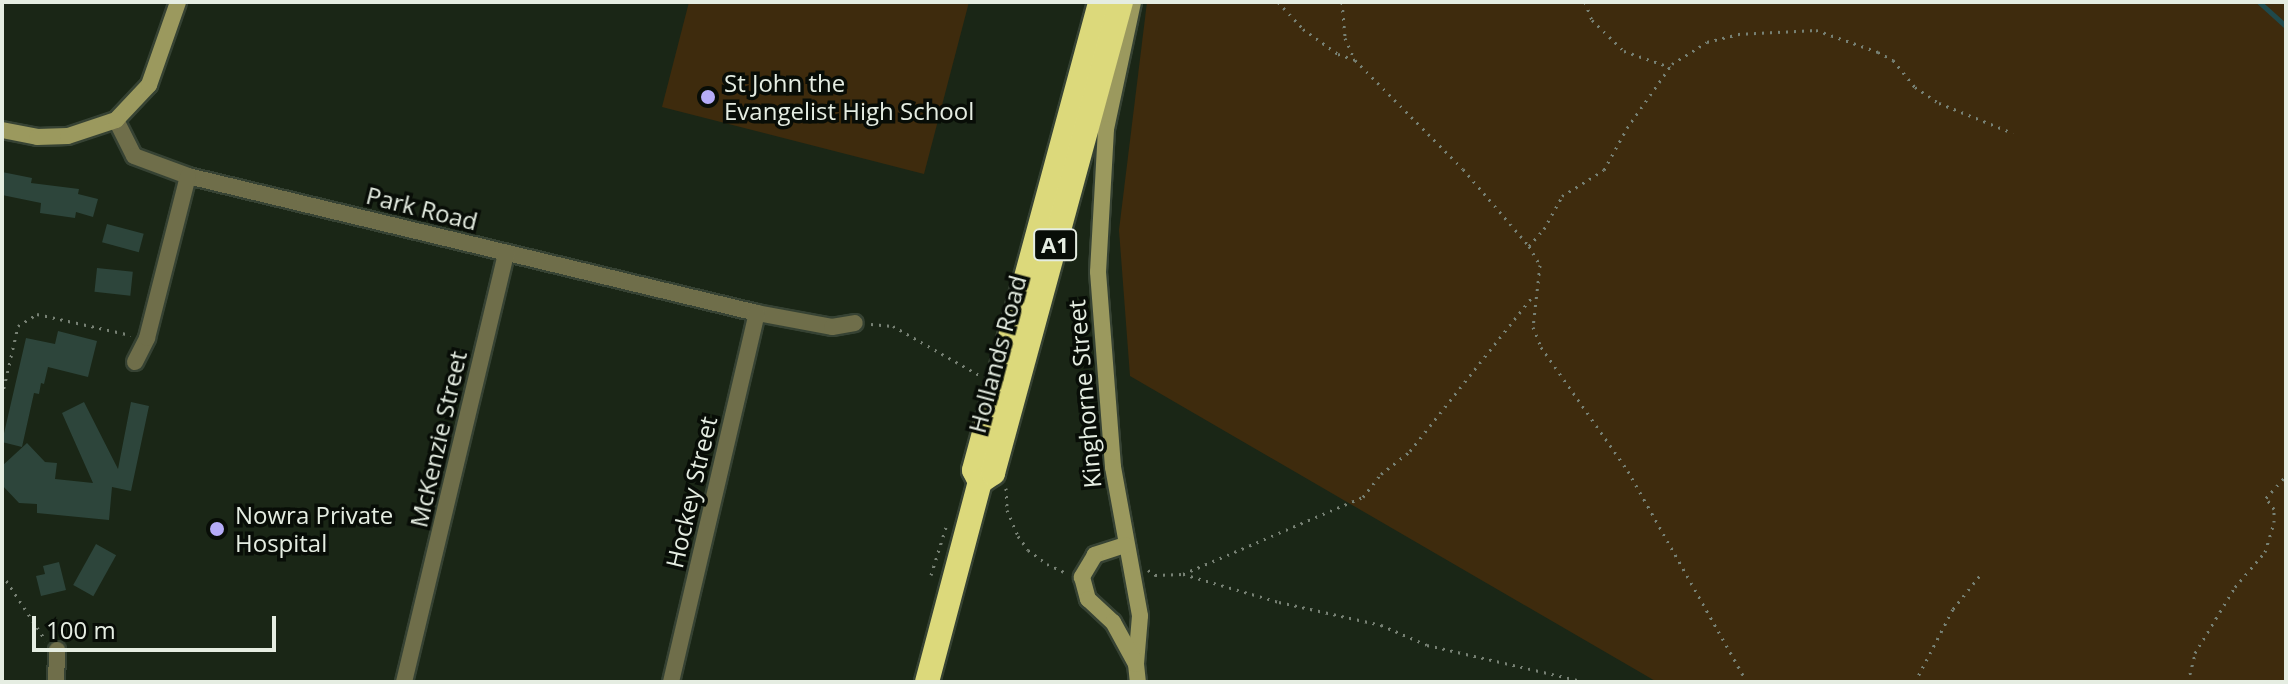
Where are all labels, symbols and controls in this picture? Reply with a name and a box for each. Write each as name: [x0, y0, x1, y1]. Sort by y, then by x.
place label: St John the Evangelist High School: [724, 69, 974, 125]
marker: St John the Evangelist High School: [699, 88, 717, 106]
street label: Park Road: [363, 180, 481, 236]
road number: A1: [1033, 227, 1077, 263]
street label: Hollands Road: [962, 272, 1032, 436]
street label: Kinghorne Street: [1061, 299, 1107, 489]
street label: McKenzie Street: [404, 348, 472, 530]
street label: Hockey Street: [660, 413, 722, 571]
place label: Nowra Private Hospital: [235, 501, 393, 557]
marker: Nowra Private Hospital: [206, 518, 228, 540]
scale bar: [36, 600, 280, 650]
text: 100 m: [46, 613, 116, 646]

